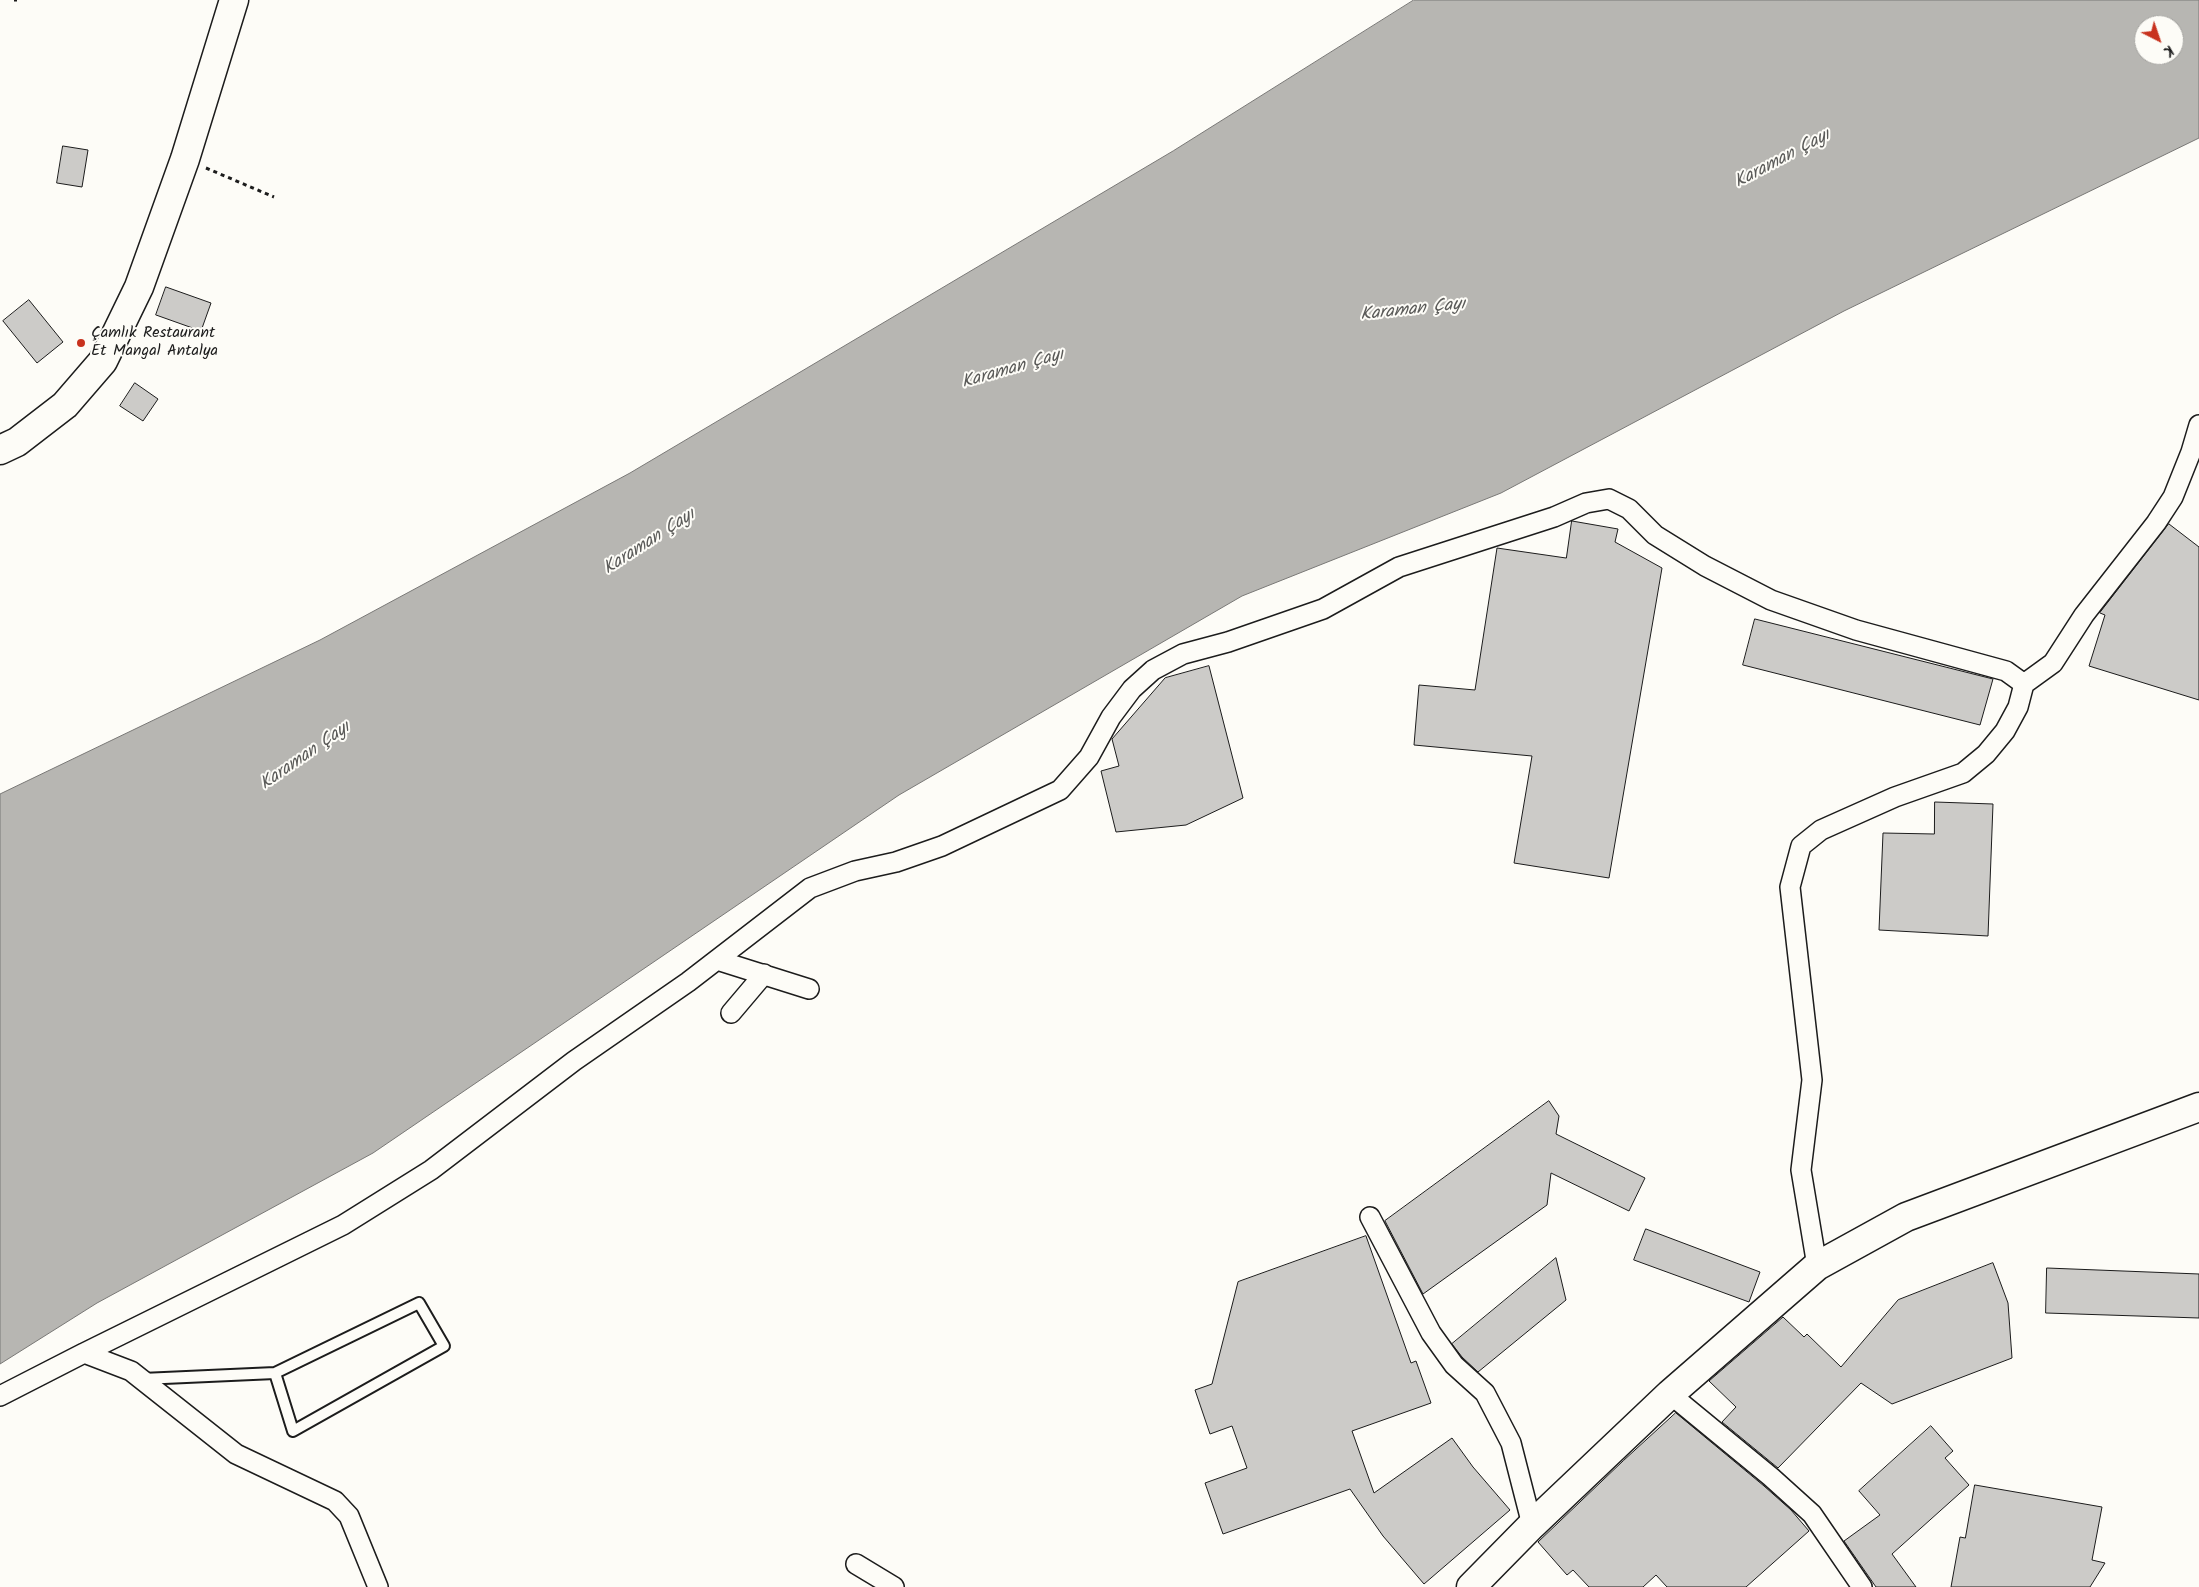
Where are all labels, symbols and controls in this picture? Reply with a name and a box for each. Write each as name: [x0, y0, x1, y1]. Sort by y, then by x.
north arrow: [2134, 15, 2184, 65]
text: K: [2158, 39, 2179, 62]
water label: Karaman Çayı: [1731, 126, 1835, 194]
water label: Karaman Çayı: [1359, 295, 1467, 327]
place label: Çamlık Restaurant Et Mangal Antalya: [91, 324, 218, 362]
marker: Çamlık Restaurant Et Mangal Antalya: [75, 337, 87, 349]
water label: Karaman Çayı: [959, 345, 1067, 395]
water label: Karaman Çayı: [600, 505, 700, 581]
water label: Karaman Çayı: [257, 718, 355, 796]

